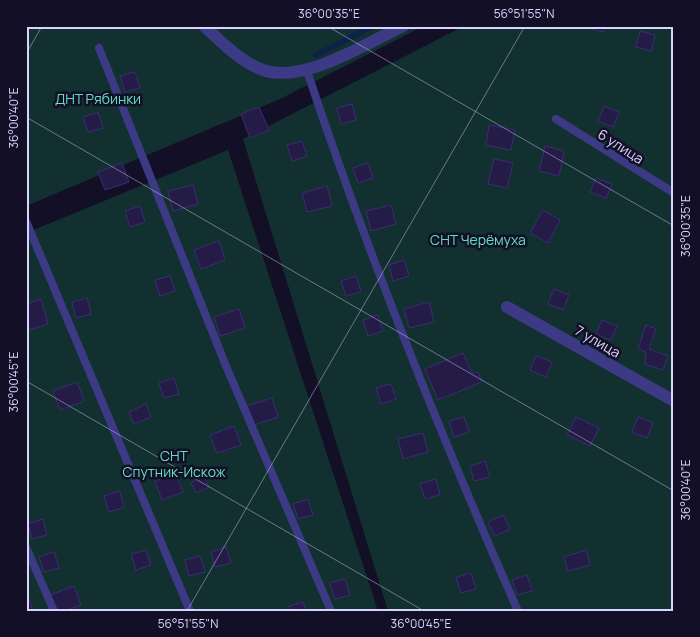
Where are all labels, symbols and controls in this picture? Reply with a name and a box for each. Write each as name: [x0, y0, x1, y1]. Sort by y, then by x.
text: 36°00'35"E: [298, 5, 360, 22]
text: 56°51'55"N: [494, 5, 554, 22]
text: 36°00'40"E: [5, 87, 22, 149]
park label: ДНТ Рябинки: [55, 89, 141, 108]
street label: 6 улица: [594, 124, 648, 168]
text: 36°00'35"E: [677, 195, 694, 257]
park label: СНТ Черёмуха: [430, 230, 526, 249]
street label: 7 улица: [572, 320, 624, 362]
text: 36°00'45"E: [5, 351, 22, 412]
park label: СНТ Спутник-Искож: [122, 446, 226, 481]
text: 36°00'40"E: [677, 459, 694, 521]
text: 56°51'55"N: [158, 615, 218, 632]
text: 36°00'45"E: [391, 615, 452, 632]

